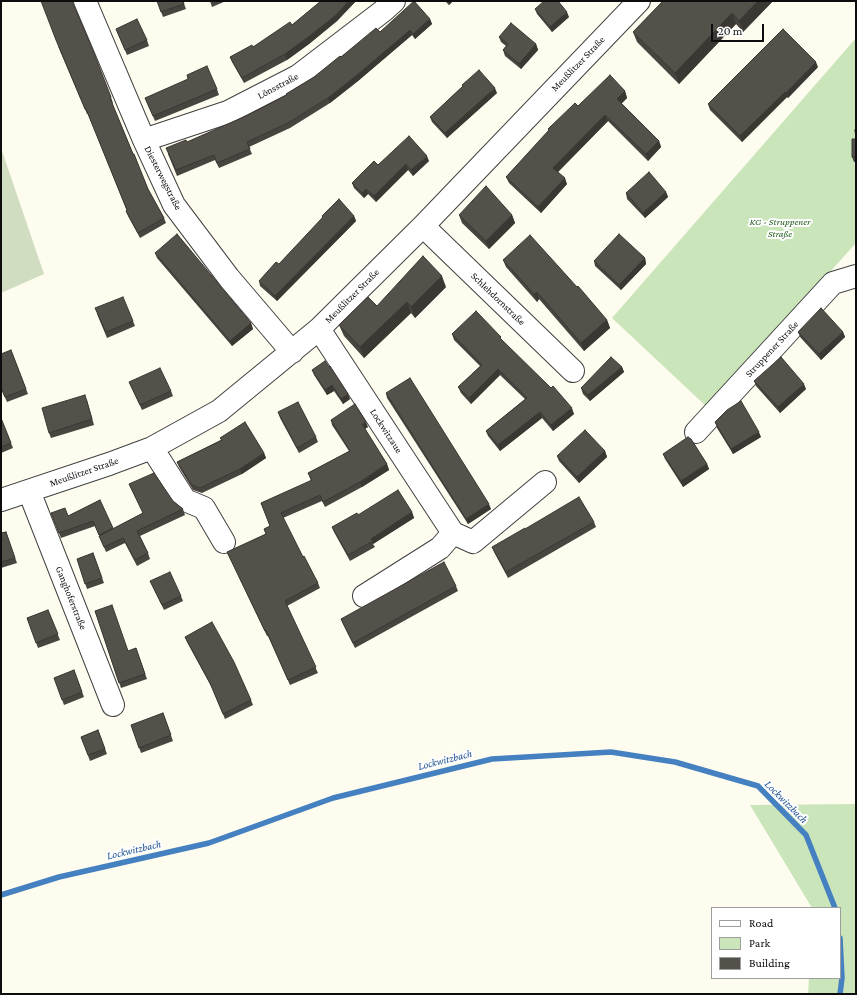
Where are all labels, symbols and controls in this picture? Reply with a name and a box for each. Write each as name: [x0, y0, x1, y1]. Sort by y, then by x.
scale bar: [713, 16, 766, 42]
text: 20 m: [718, 24, 742, 38]
street label: Meußlitzer Straße: [549, 34, 607, 94]
street label: Lönsstraße: [256, 70, 300, 102]
street label: Diesterwegstraße: [142, 144, 184, 212]
park label: KG - Struppener Straße: [749, 216, 811, 240]
street label: Meußlitzer Straße: [322, 266, 382, 326]
street label: Schlehdornstraße: [468, 270, 528, 328]
street label: Struppener Straße: [743, 318, 801, 380]
street label: Lockwitzaue: [367, 407, 405, 455]
street label: Meußlitzer Straße: [48, 455, 120, 489]
street label: Ganghoferstraße: [53, 564, 89, 632]
water label: Lockwitzbach: [417, 747, 473, 773]
water label: Lockwitzbach: [762, 778, 810, 826]
water label: Lockwitzbach: [106, 837, 162, 863]
legend: [711, 907, 841, 979]
text: Road: [749, 916, 773, 930]
text: Park: [749, 936, 770, 950]
text: Building: [749, 956, 790, 970]

